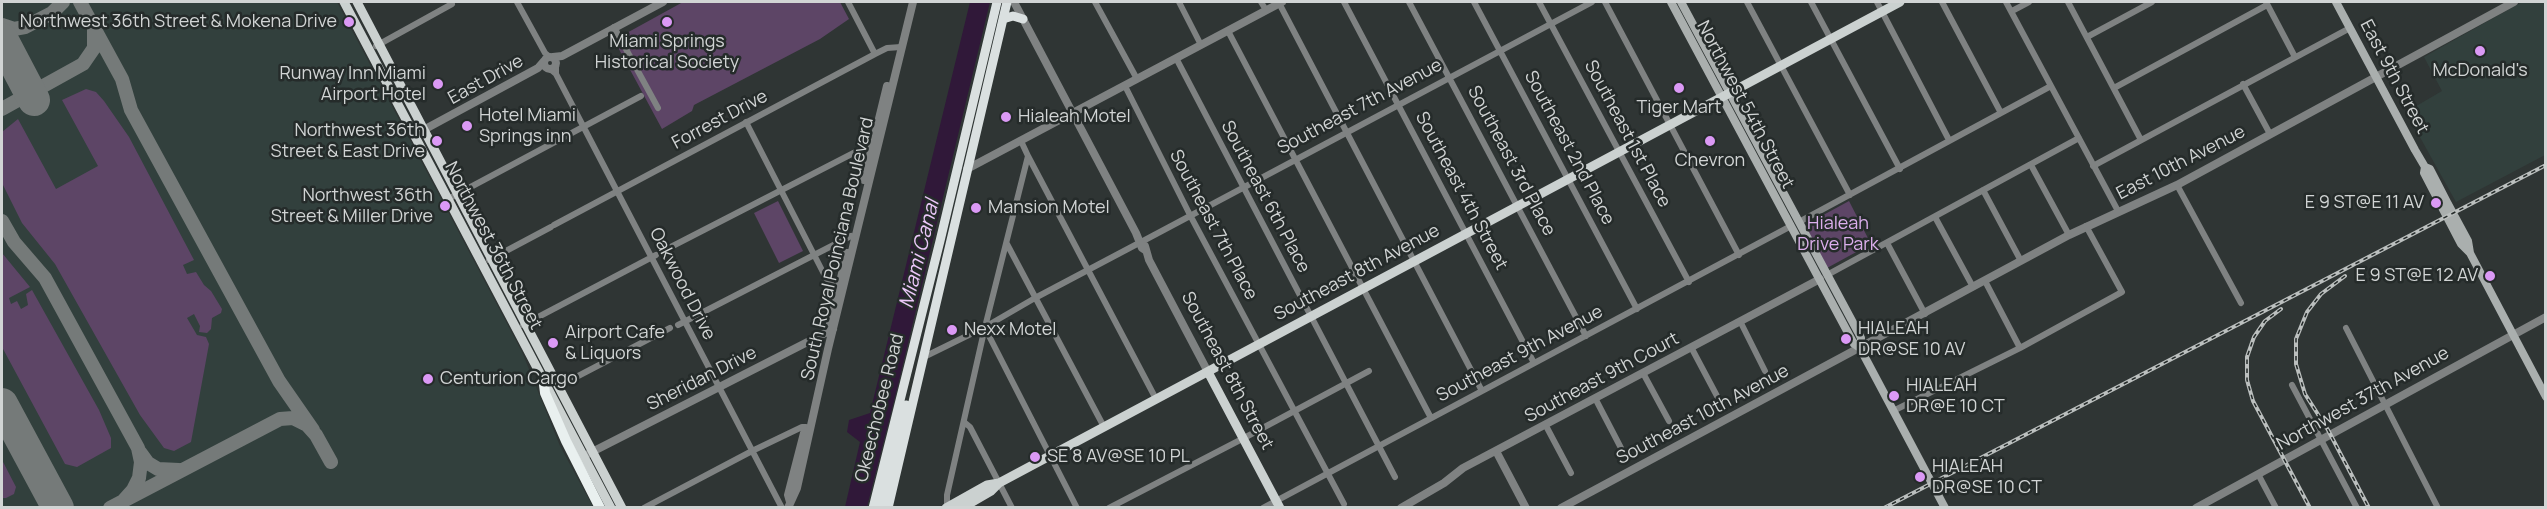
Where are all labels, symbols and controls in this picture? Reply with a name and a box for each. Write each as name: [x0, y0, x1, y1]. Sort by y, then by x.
place label: Northwest 36th Street & Mokena Drive: [20, 11, 337, 33]
marker: Northwest 36th Street & Mokena Drive: [342, 15, 356, 29]
marker: Miami Springs Historical Society: [660, 15, 674, 29]
street label: East 9th Street: [2355, 16, 2433, 138]
street label: Northwest 54th Street: [1692, 17, 1798, 193]
place label: Miami Springs Historical Society: [595, 31, 739, 74]
marker: McDonald's: [2473, 44, 2487, 58]
street label: East Drive: [445, 51, 527, 109]
street label: Southeast 7th Avenue: [1274, 54, 1446, 160]
street label: Southeast 1st Place: [1579, 57, 1675, 211]
place label: McDonald's: [2432, 60, 2528, 82]
place label: Runway Inn Miami Airport Hotel: [279, 63, 426, 106]
street label: Southeast 2nd Place: [1519, 67, 1619, 229]
marker: Runway Inn Miami Airport Hotel: [431, 77, 445, 91]
marker: Tiger Mart: [1672, 81, 1686, 95]
street label: Southeast 3rd Place: [1462, 82, 1560, 240]
street label: Forrest Drive: [669, 86, 771, 154]
place label: Tiger Mart: [1636, 97, 1722, 119]
place label: Hotel Miami Springs inn: [479, 105, 576, 148]
place label: Hialeah Motel: [1018, 106, 1131, 128]
street label: Southeast 4th Street: [1410, 108, 1512, 274]
marker: Hialeah Motel: [999, 110, 1013, 124]
street label: South Royal Poinciana Boulevard: [797, 115, 879, 383]
street label: Southeast 6th Place: [1216, 117, 1314, 277]
marker: Hotel Miami Springs inn: [460, 119, 474, 133]
place label: Northwest 36th Street & East Drive: [271, 120, 425, 162]
street label: East 10th Avenue: [2113, 121, 2249, 205]
marker: Northwest 36th Street & East Drive: [430, 134, 444, 148]
marker: Chevron: [1703, 134, 1717, 148]
street label: Southeast 7th Place: [1164, 146, 1262, 304]
place label: Chevron: [1675, 150, 1745, 172]
street label: Northwest 36th Street: [440, 158, 546, 334]
place label: Northwest 36th Street & Miller Drive: [271, 185, 433, 228]
place label: E 9 ST@E 11 AV: [2305, 192, 2424, 214]
marker: E 9 ST@E 11 AV: [2429, 196, 2443, 210]
water label: Miami Canal: [895, 197, 945, 311]
place label: Mansion Motel: [988, 197, 1110, 219]
marker: Northwest 36th Street & Miller Drive: [438, 199, 452, 213]
marker: Mansion Motel: [969, 201, 983, 215]
park label: Hialeah Drive Park: [1797, 213, 1879, 256]
street label: Southeast 8th Avenue: [1270, 220, 1444, 326]
street label: Oakwood Drive: [644, 224, 720, 344]
place label: E 9 ST@E 12 AV: [2356, 265, 2478, 287]
marker: E 9 ST@E 12 AV: [2483, 269, 2497, 283]
street label: Southeast 8th Street: [1176, 288, 1278, 454]
street label: Southeast 9th Avenue: [1433, 301, 1607, 407]
place label: HIALEAH DR@SE 10 AV: [1858, 318, 1965, 360]
place label: Nexx Motel: [964, 319, 1056, 341]
place label: Airport Cafe & Liquors: [565, 322, 665, 364]
marker: Nexx Motel: [945, 323, 959, 337]
street label: Southeast 9th Court: [1521, 328, 1683, 428]
street label: Okeechobee Road: [851, 332, 909, 484]
marker: HIALEAH DR@SE 10 AV: [1839, 332, 1853, 346]
marker: Airport Cafe & Liquors: [546, 336, 560, 350]
street label: Sheridan Drive: [644, 342, 760, 416]
street label: Northwest 37th Avenue: [2273, 343, 2453, 455]
street label: Southeast 10th Avenue: [1613, 360, 1793, 470]
place label: Centurion Cargo: [440, 368, 578, 390]
marker: Centurion Cargo: [421, 372, 435, 386]
place label: HIALEAH DR@E 10 CT: [1906, 375, 2005, 418]
marker: HIALEAH DR@E 10 CT: [1887, 389, 1901, 403]
place label: SE 8 AV@SE 10 PL: [1047, 446, 1190, 468]
marker: SE 8 AV@SE 10 PL: [1028, 450, 1042, 464]
place label: HIALEAH DR@SE 10 CT: [1932, 456, 2042, 498]
marker: HIALEAH DR@SE 10 CT: [1913, 470, 1927, 484]

